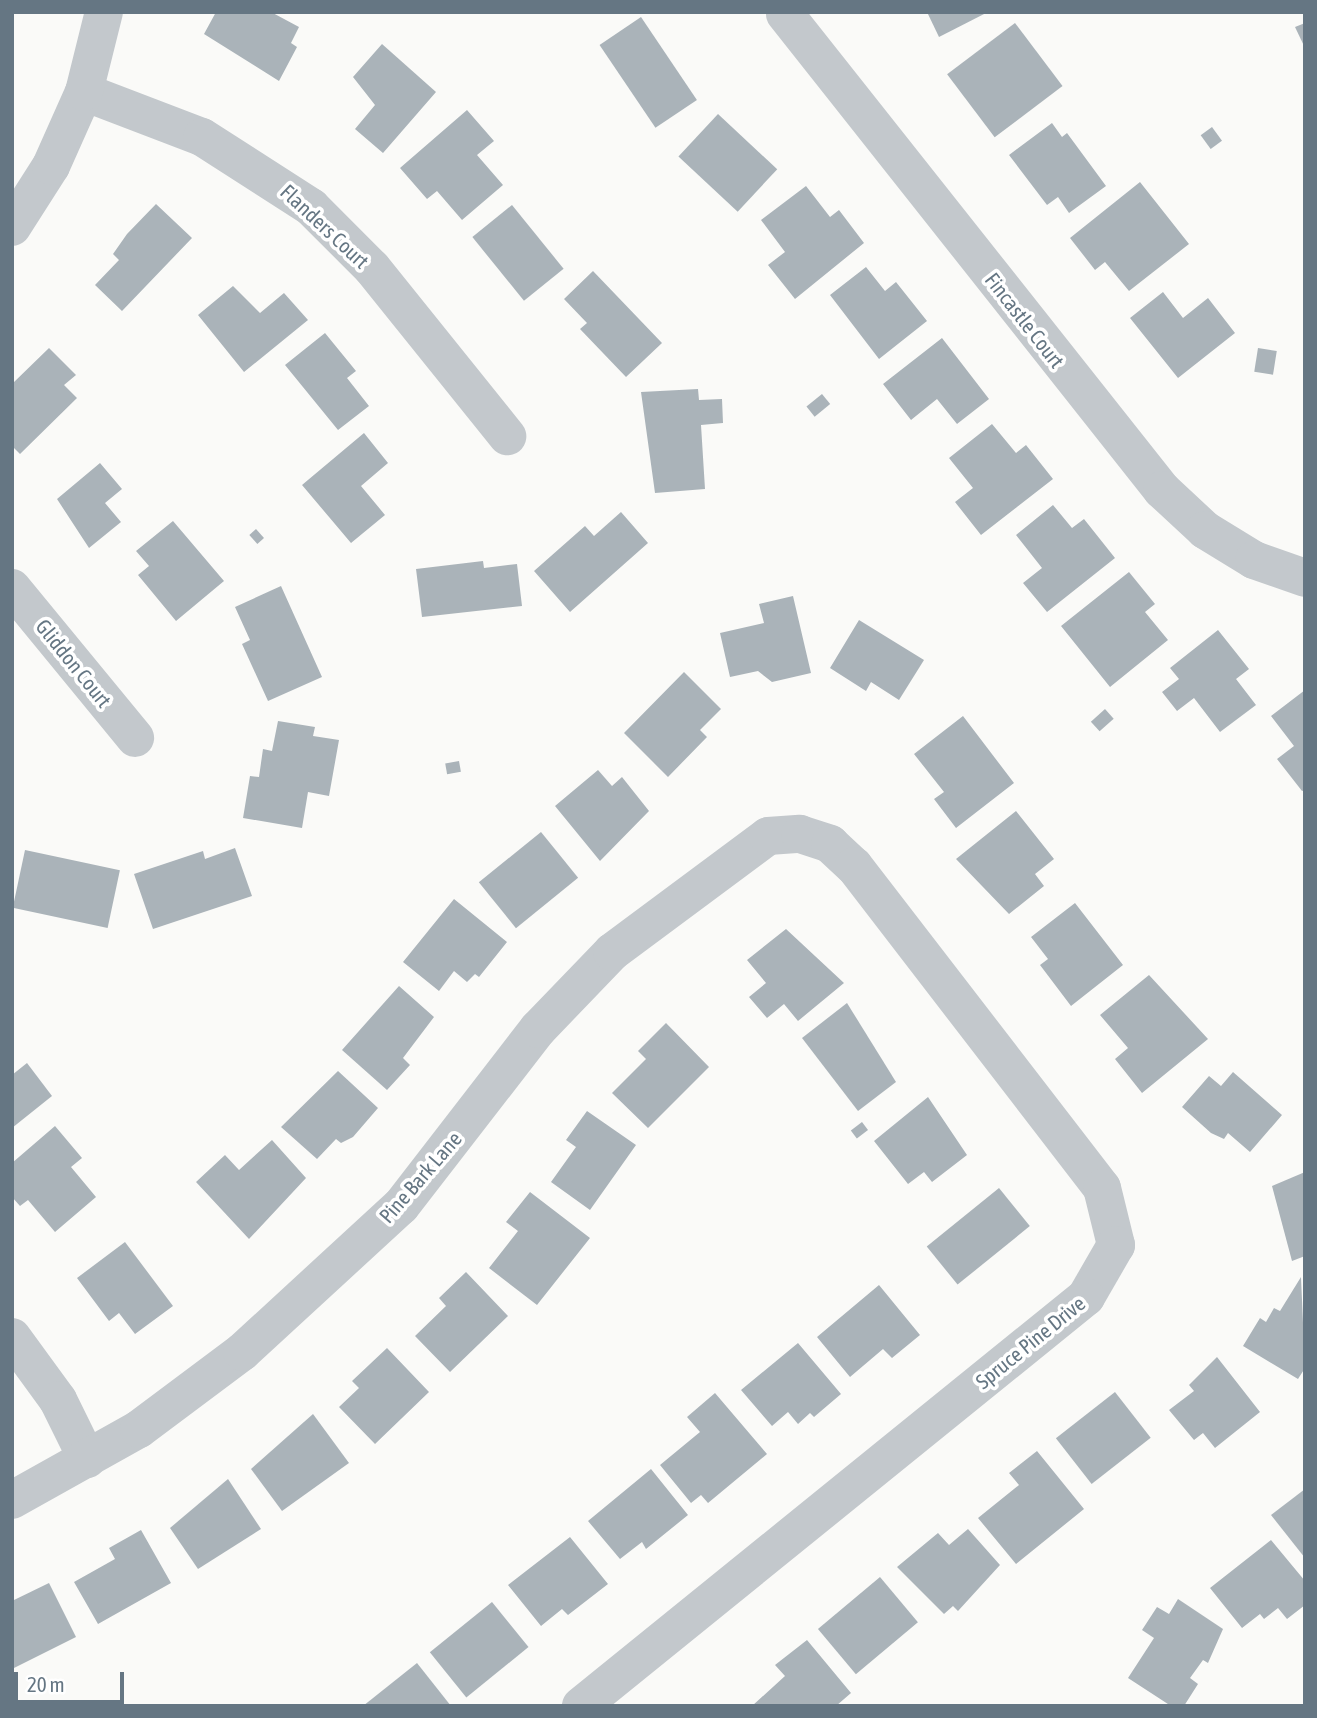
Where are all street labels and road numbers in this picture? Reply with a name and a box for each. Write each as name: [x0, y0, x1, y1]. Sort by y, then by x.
street label: Flanders Court: [276, 179, 374, 273]
street label: Fincastle Court: [980, 267, 1070, 373]
street label: Gliddon Court: [31, 614, 117, 712]
street label: Pine Bark Lane: [373, 1126, 467, 1228]
street label: Spruce Pine Drive: [970, 1290, 1090, 1394]

